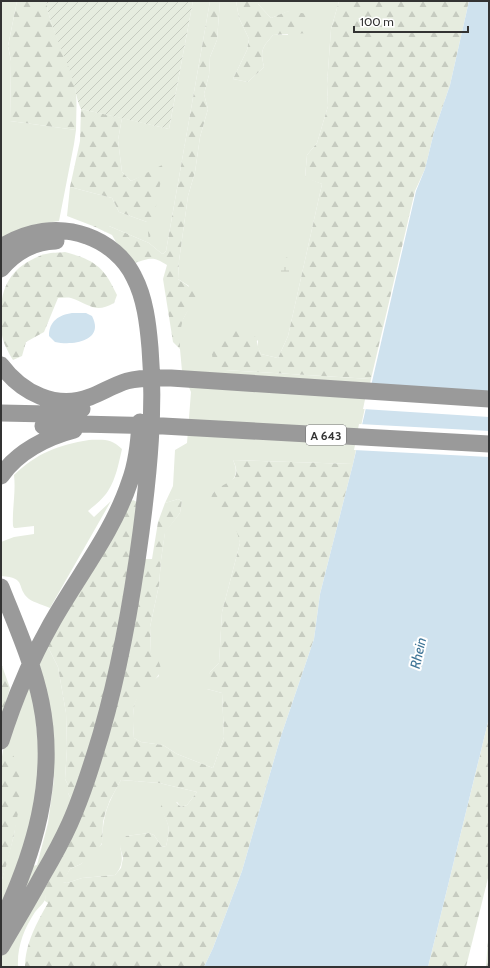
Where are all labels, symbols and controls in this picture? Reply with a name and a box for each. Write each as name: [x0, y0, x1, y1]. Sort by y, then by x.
scale bar: [354, 8, 468, 34]
text: 100 m: [360, 14, 394, 29]
road number: A 643: [306, 425, 346, 445]
water label: Rhein: [406, 636, 430, 670]

